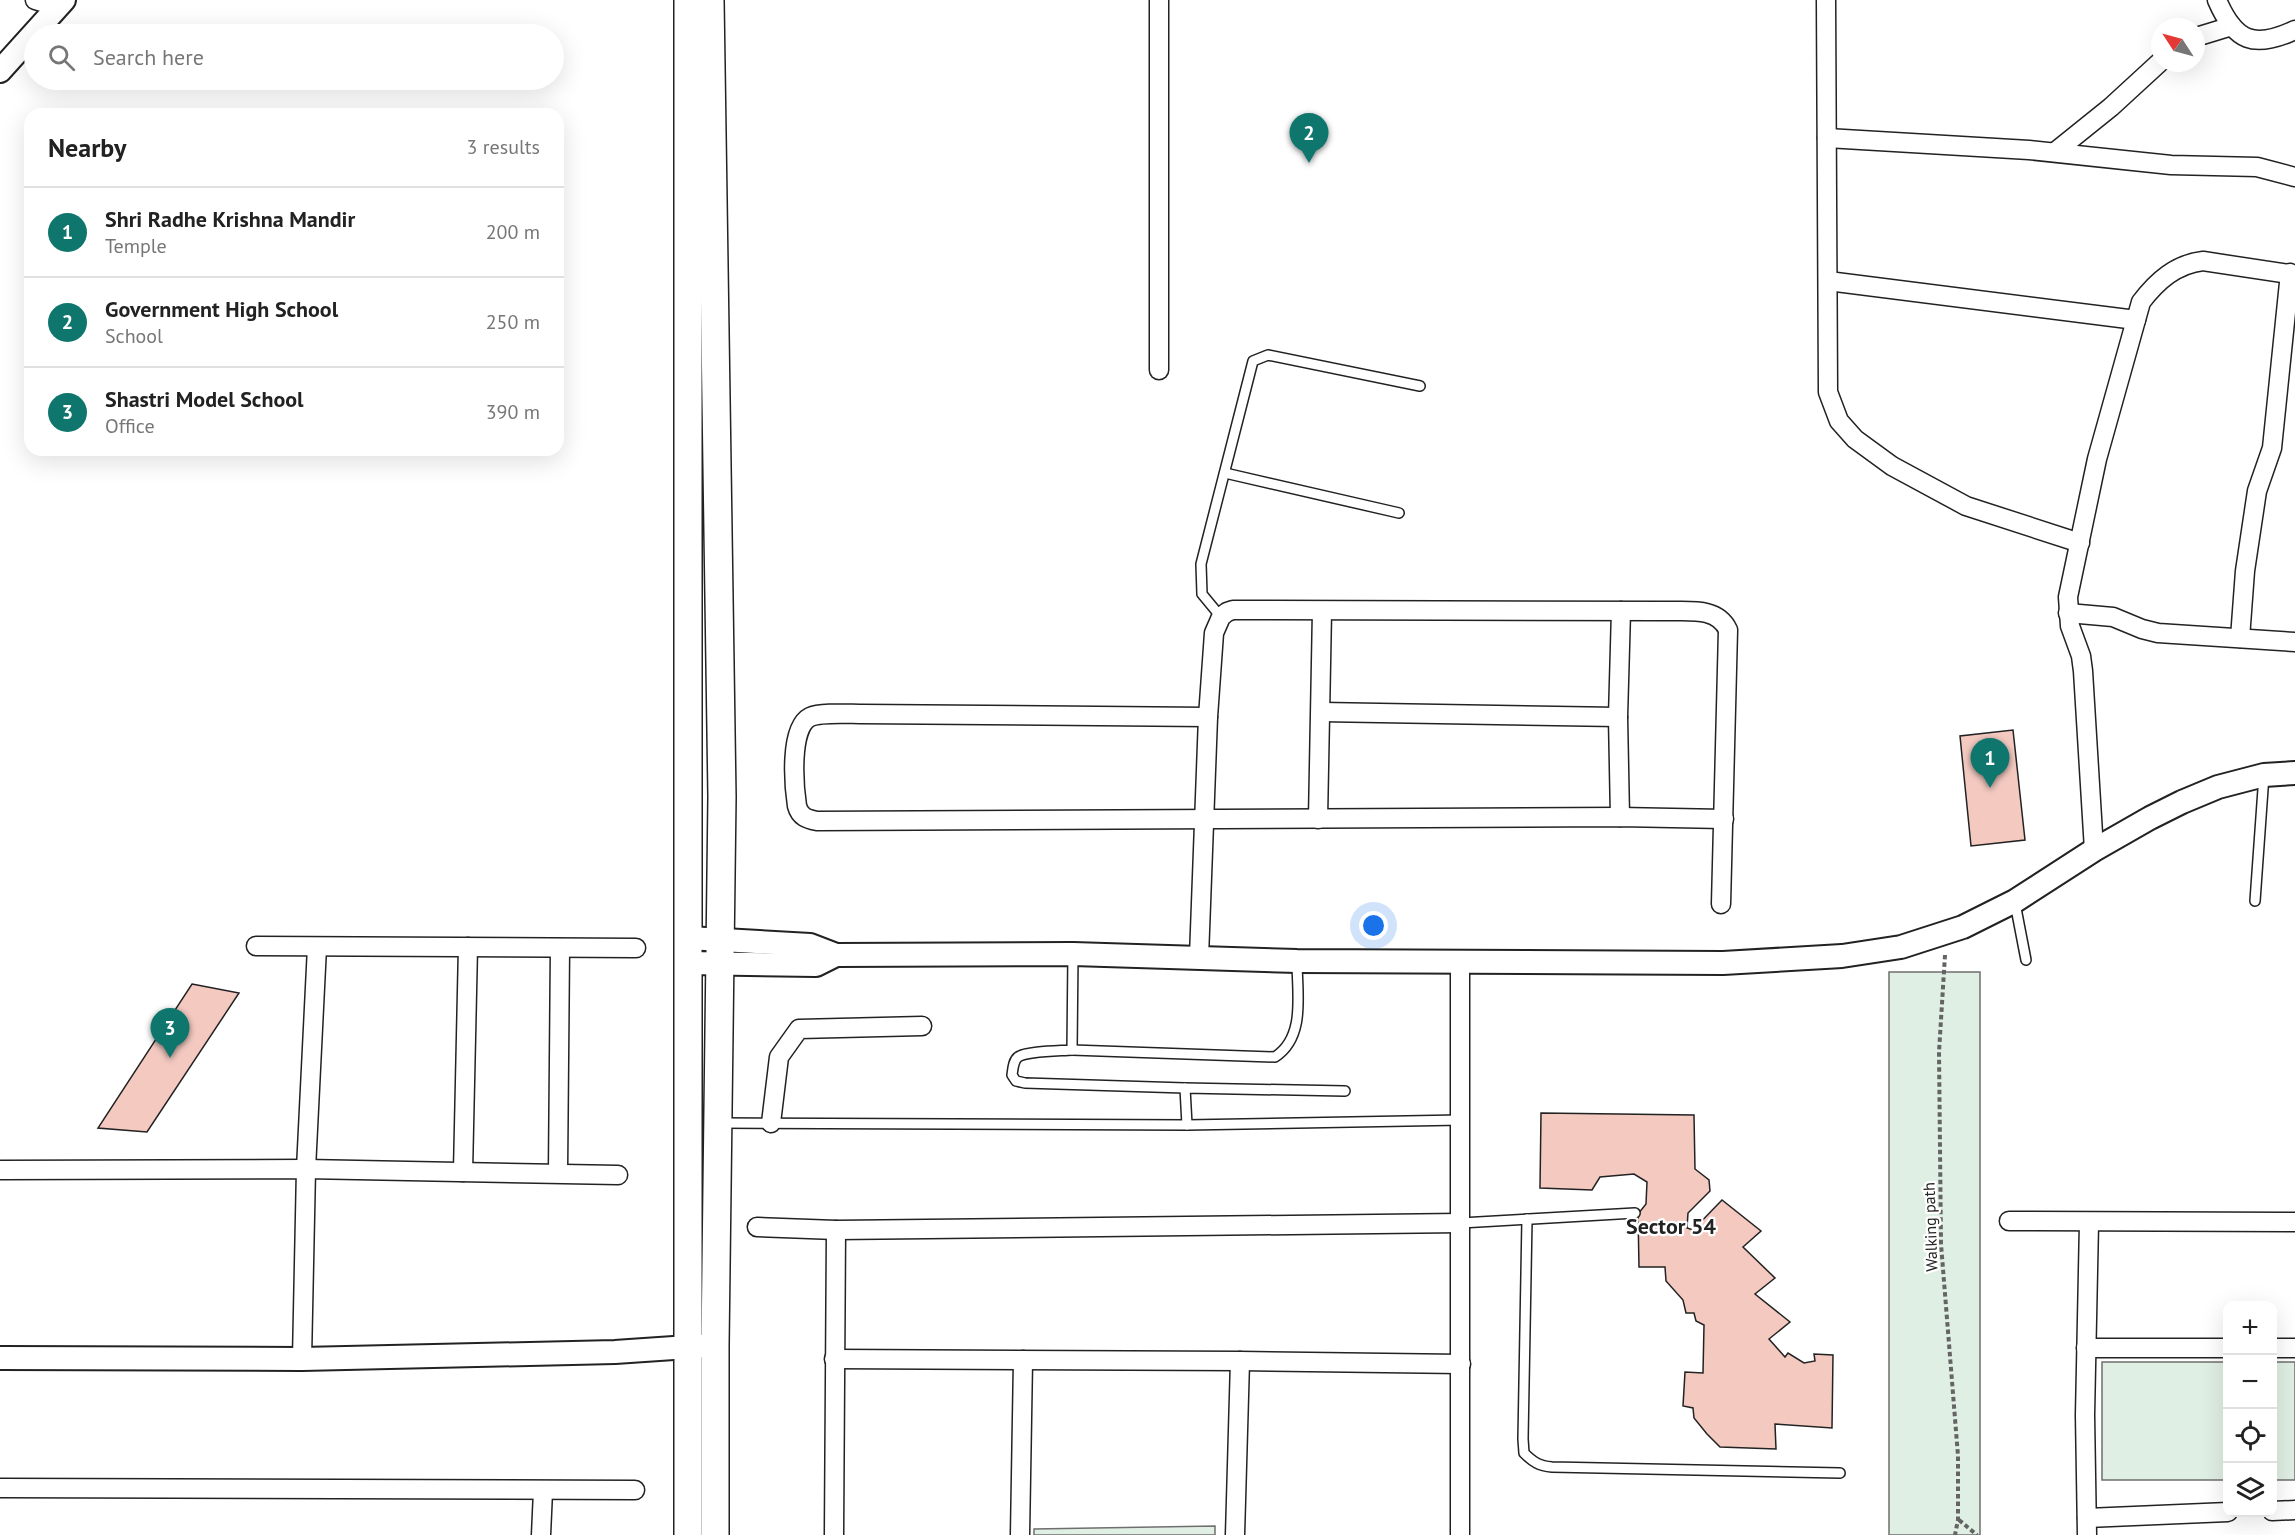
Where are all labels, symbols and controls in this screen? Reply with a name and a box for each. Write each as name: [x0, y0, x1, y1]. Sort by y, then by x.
north arrow: [2151, 18, 2205, 72]
search box: [24, 24, 564, 90]
icon: search: [45, 41, 78, 74]
text: Search here: [93, 43, 204, 71]
pin: 2: [1290, 114, 1328, 163]
text: Nearby: [48, 131, 126, 164]
text: 3 results: [467, 134, 540, 160]
text: Shri Radhe Krishna Mandir: [105, 205, 355, 233]
text: 1: [62, 219, 73, 245]
text: 200 m: [486, 219, 540, 245]
text: Temple: [105, 233, 167, 259]
text: Government High School: [105, 295, 338, 323]
text: 2: [62, 309, 73, 335]
text: 250 m: [486, 309, 540, 335]
text: School: [105, 323, 163, 349]
text: Shastri Model School: [105, 385, 304, 413]
text: 3: [62, 399, 73, 425]
text: 390 m: [486, 399, 540, 425]
text: Office: [105, 413, 155, 439]
pin: 1: [1970, 738, 2010, 788]
your location: [1359, 911, 1388, 940]
pin: 3: [150, 1008, 190, 1058]
street label: Walking path: [1918, 1182, 1942, 1272]
district label: Sector 54: [1626, 1212, 1716, 1240]
map controls: [2223, 1301, 2277, 1517]
button: +: [2223, 1301, 2277, 1355]
button: −: [2223, 1355, 2277, 1409]
button: locate: [2223, 1409, 2277, 1463]
button: layers: [2223, 1463, 2277, 1517]

